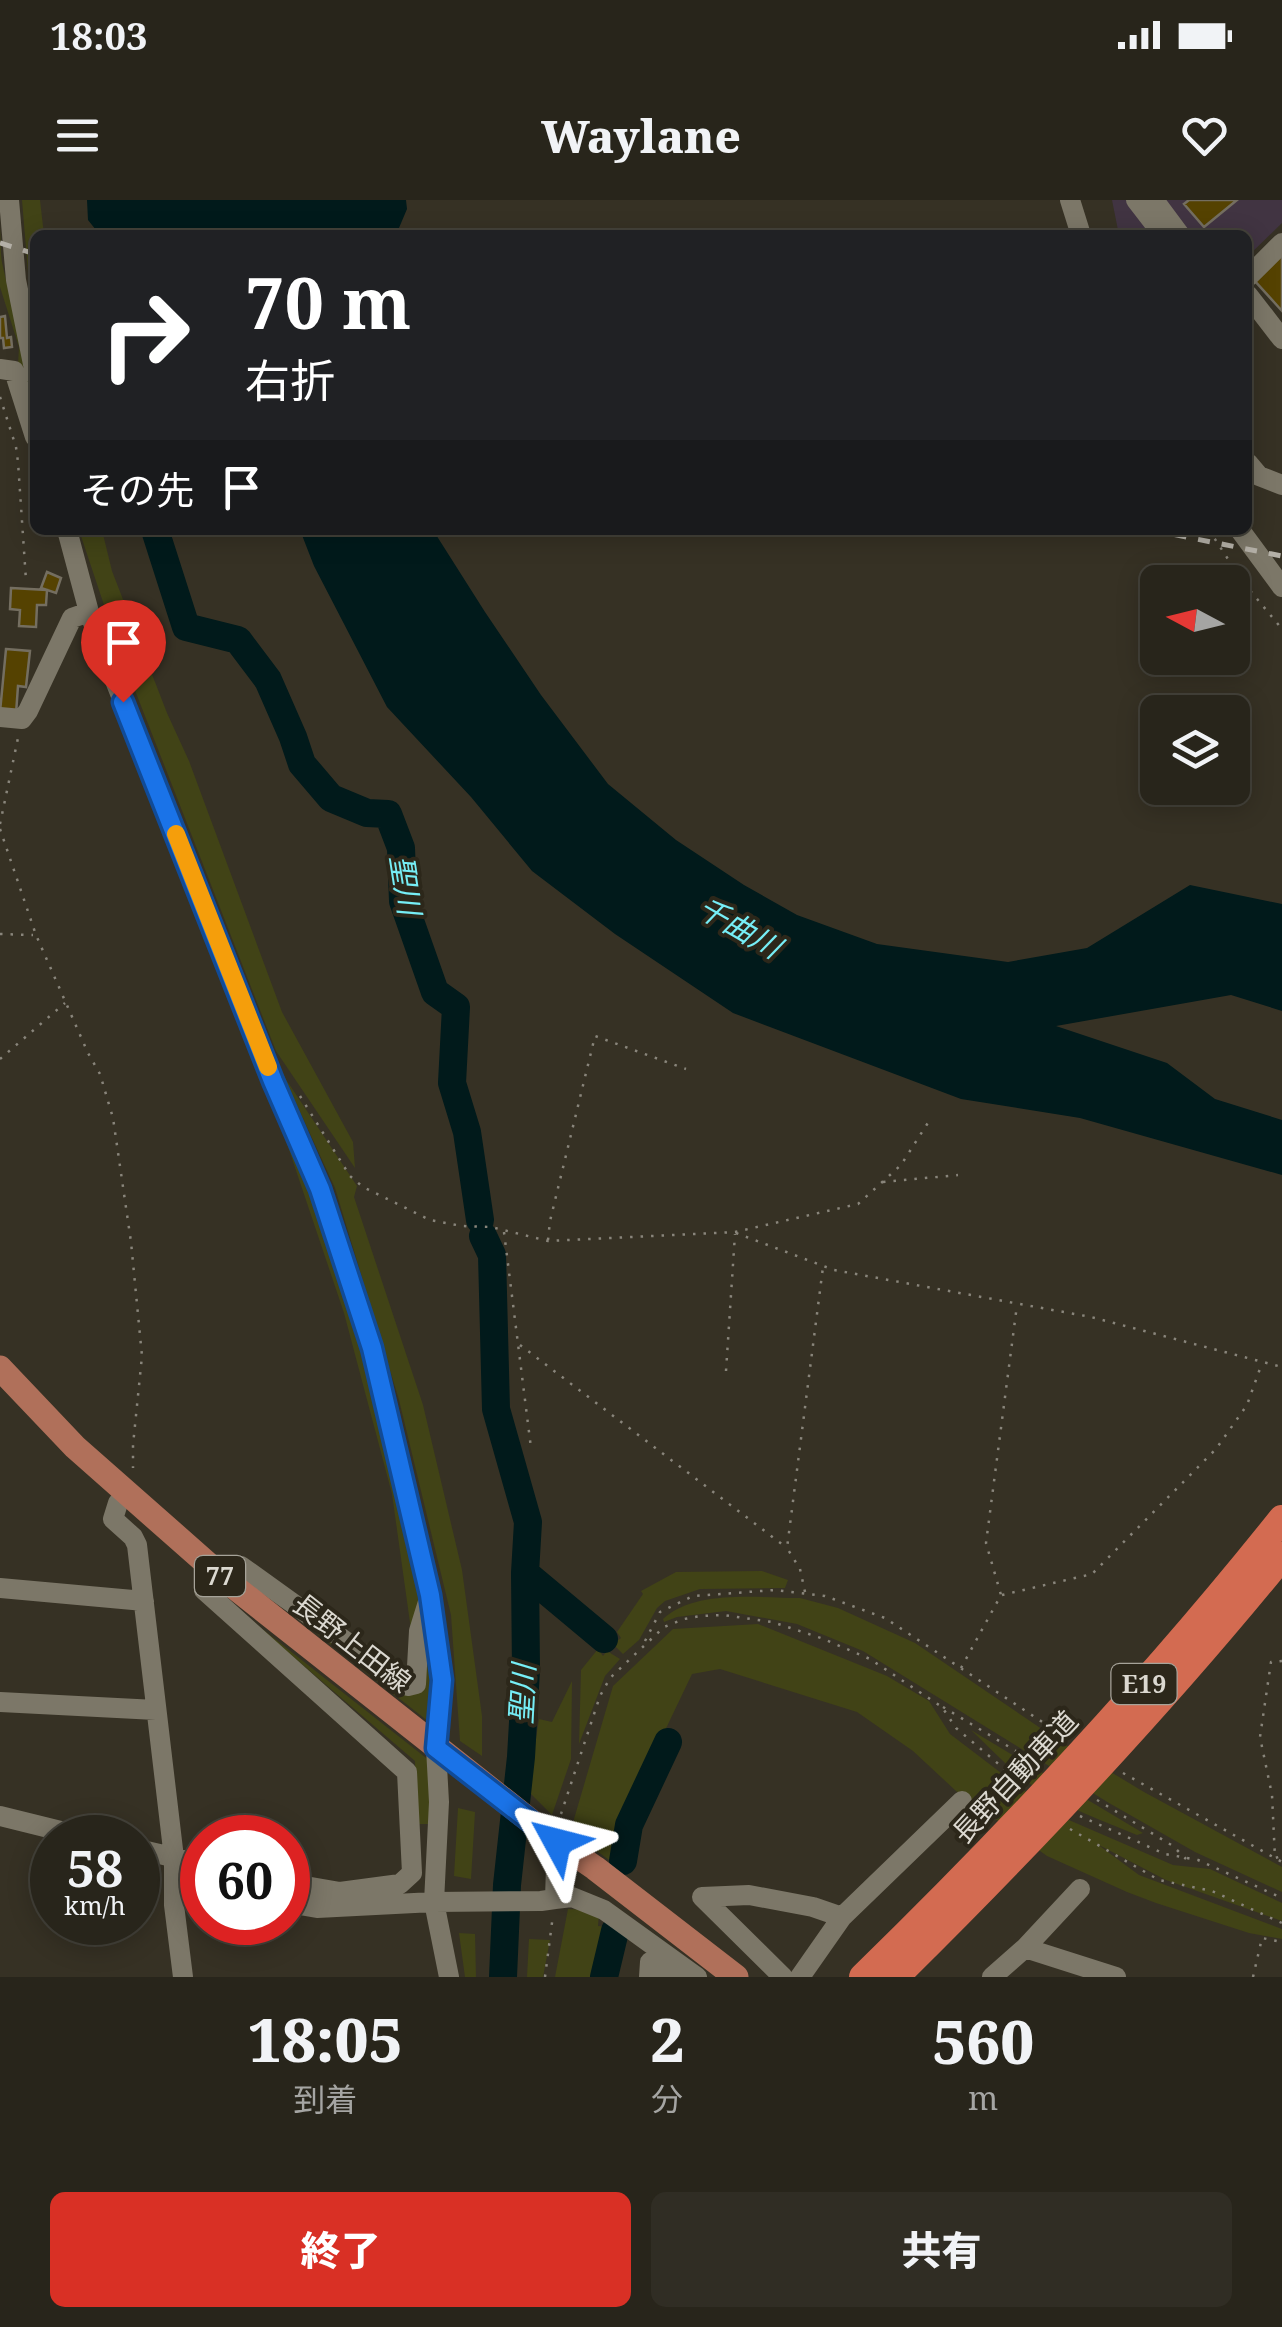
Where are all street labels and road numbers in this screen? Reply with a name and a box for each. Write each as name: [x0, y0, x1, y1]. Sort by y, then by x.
road number: 77: [195, 1556, 245, 1596]
street label: 長野上田線: [286, 1584, 419, 1700]
road number: E19: [1112, 1664, 1176, 1704]
street label: 長野自動車道: [943, 1702, 1085, 1851]

